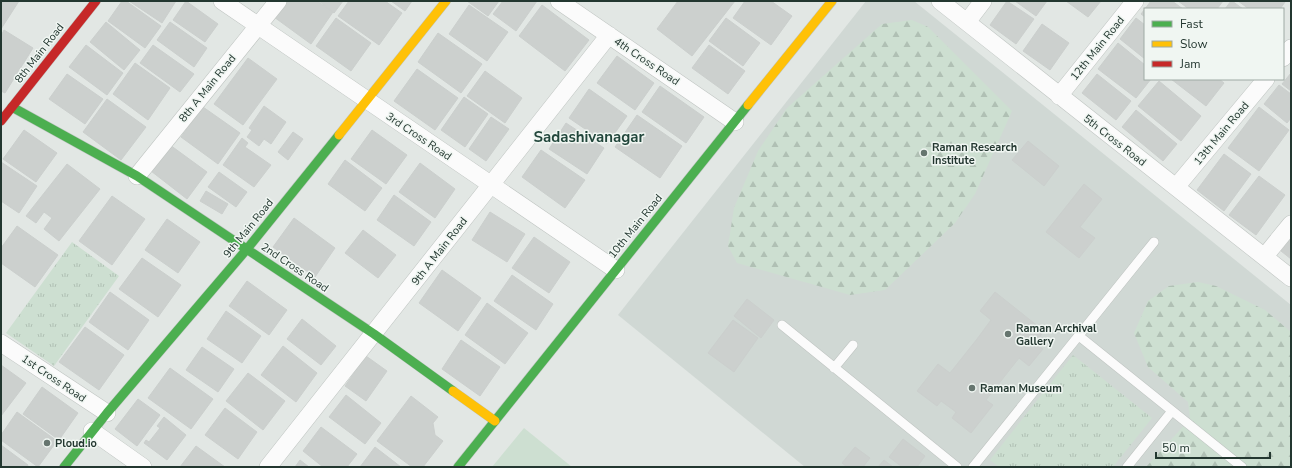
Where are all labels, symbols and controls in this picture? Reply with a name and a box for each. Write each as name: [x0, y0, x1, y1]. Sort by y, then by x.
legend: [1144, 8, 1284, 80]
street label: 12th Main Road: [1067, 13, 1128, 84]
text: Fast: [1180, 16, 1203, 32]
street label: 8th Main Road: [11, 20, 67, 86]
street label: 4th Cross Road: [611, 34, 682, 89]
text: Slow: [1180, 36, 1208, 52]
street label: 8th A Main Road: [175, 51, 239, 125]
text: Jam: [1179, 56, 1201, 72]
street label: 13th Main Road: [1190, 98, 1252, 168]
street label: 3rd Cross Road: [383, 109, 454, 164]
street label: 5th Cross Road: [1080, 111, 1149, 170]
district label: Sadashivanagar: [534, 127, 645, 147]
place label: Raman Research Institute: [932, 140, 1017, 168]
marker: Raman Research Institute: [919, 148, 929, 158]
street label: 10th Main Road: [605, 191, 666, 262]
street label: 9th Main Road: [220, 196, 277, 261]
street label: 9th A Main Road: [408, 214, 471, 289]
street label: 2nd Cross Road: [258, 239, 331, 296]
place label: Raman Archival Gallery: [1016, 321, 1097, 349]
marker: Raman Archival Gallery: [1003, 329, 1013, 339]
street label: 1st Cross Road: [18, 351, 89, 406]
place label: Raman Museum: [980, 381, 1062, 396]
marker: Raman Museum: [967, 383, 977, 393]
scale bar: [1156, 434, 1270, 460]
place label: Ploud.io: [55, 436, 97, 451]
marker: Ploud.io: [42, 438, 52, 448]
text: 50 m: [1162, 440, 1190, 456]

